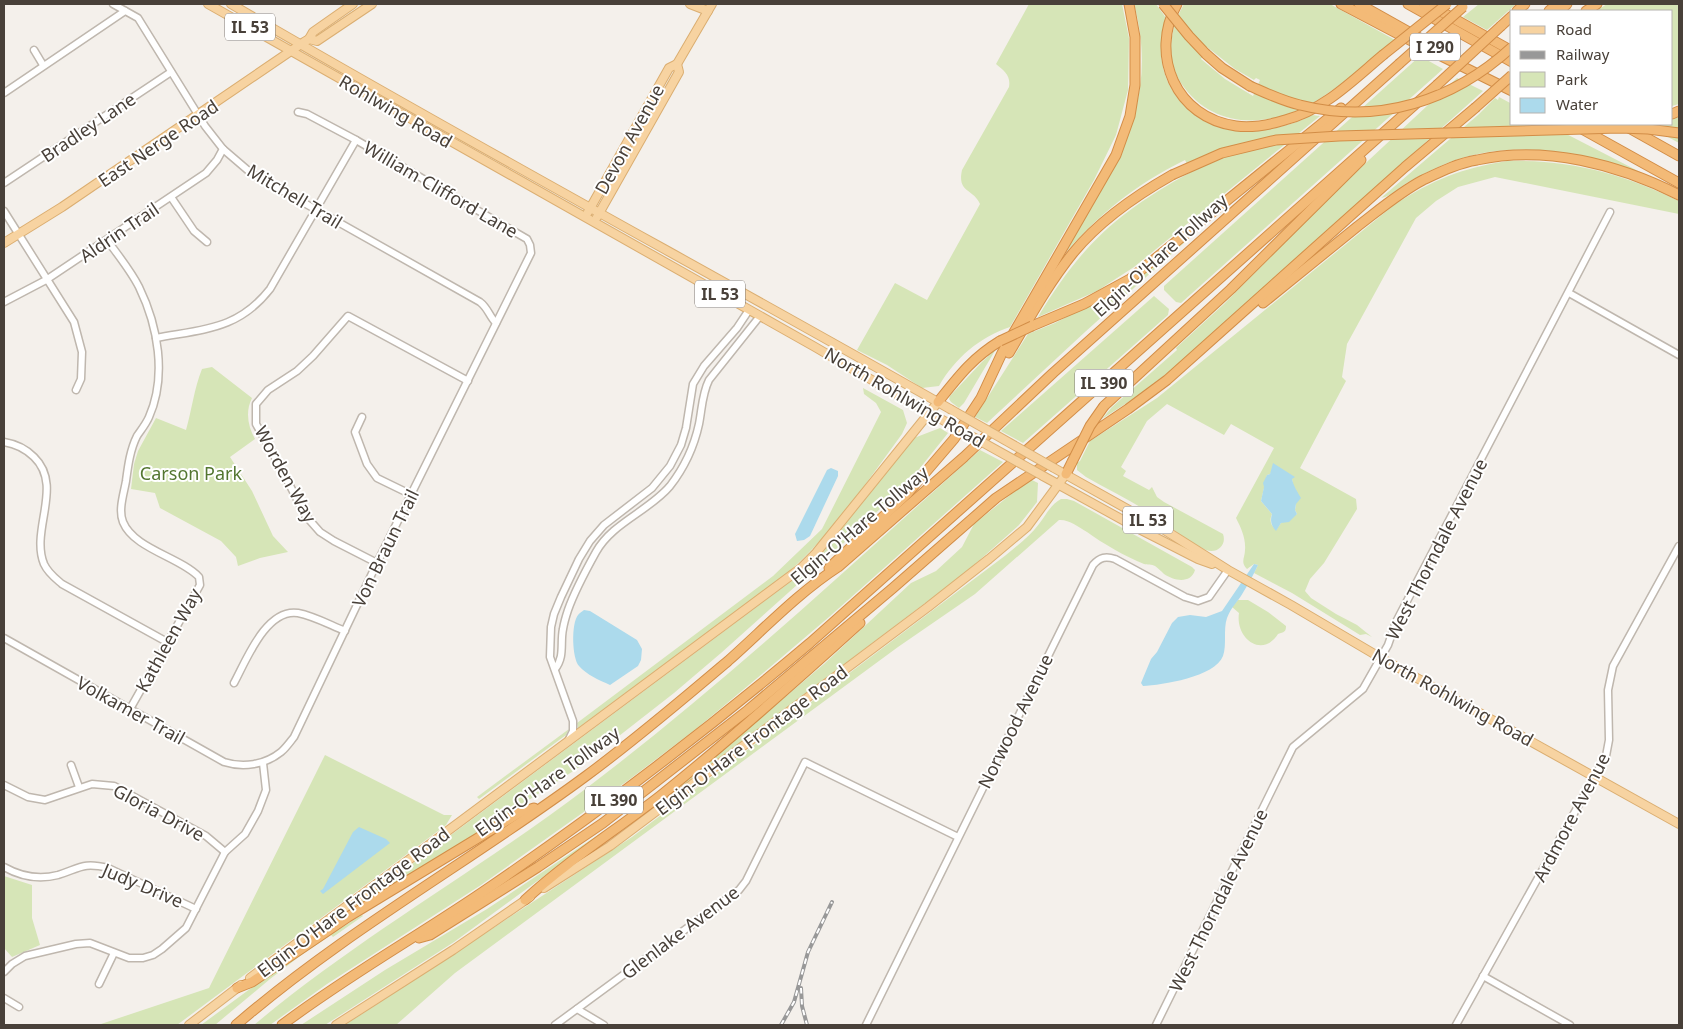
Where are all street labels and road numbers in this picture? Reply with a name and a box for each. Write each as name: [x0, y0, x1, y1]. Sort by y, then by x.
road number: IL 53: [225, 14, 275, 41]
road number: I 290: [1410, 34, 1460, 61]
street label: Rohlwing Road: [335, 69, 457, 153]
street label: Devon Avenue: [589, 80, 669, 198]
street label: Bradley Lane: [36, 87, 140, 167]
street label: East Nerge Road: [93, 94, 223, 192]
street label: William Clifford Lane: [359, 135, 523, 243]
street label: Mitchell Trail: [243, 158, 347, 234]
street label: Elgin-O'Hare Tollway: [1088, 188, 1233, 322]
street label: Aldrin Trail: [75, 197, 163, 267]
road number: IL 53: [695, 280, 745, 308]
street label: North Rohlwing Road: [821, 341, 989, 453]
road number: IL 390: [1075, 369, 1133, 396]
street label: Worden Way: [250, 421, 323, 527]
street label: West Thorndale Avenue: [1380, 454, 1492, 644]
street label: Elgin-O'Hare Tollway: [785, 460, 934, 590]
street label: Von Braun Trail: [346, 485, 424, 611]
road number: IL 53: [1123, 506, 1173, 534]
street label: Kathleen Way: [130, 583, 207, 696]
street label: North Rohlwing Road: [1368, 643, 1538, 751]
street label: Norwood Avenue: [972, 650, 1058, 792]
street label: Elgin-O'Hare Frontage Road: [650, 660, 852, 820]
street label: Volkamer Trail: [73, 670, 189, 750]
street label: Elgin-O'Hare Tollway: [470, 720, 625, 842]
street label: Ardmore Avenue: [1527, 748, 1615, 886]
street label: Gloria Drive: [109, 778, 209, 846]
road number: IL 390: [585, 786, 643, 814]
street label: West Thorndale Avenue: [1163, 805, 1273, 995]
street label: Elgin-O'Hare Frontage Road: [252, 822, 454, 982]
street label: Judy Drive: [97, 856, 187, 913]
street label: Glenlake Avenue: [616, 880, 744, 984]

